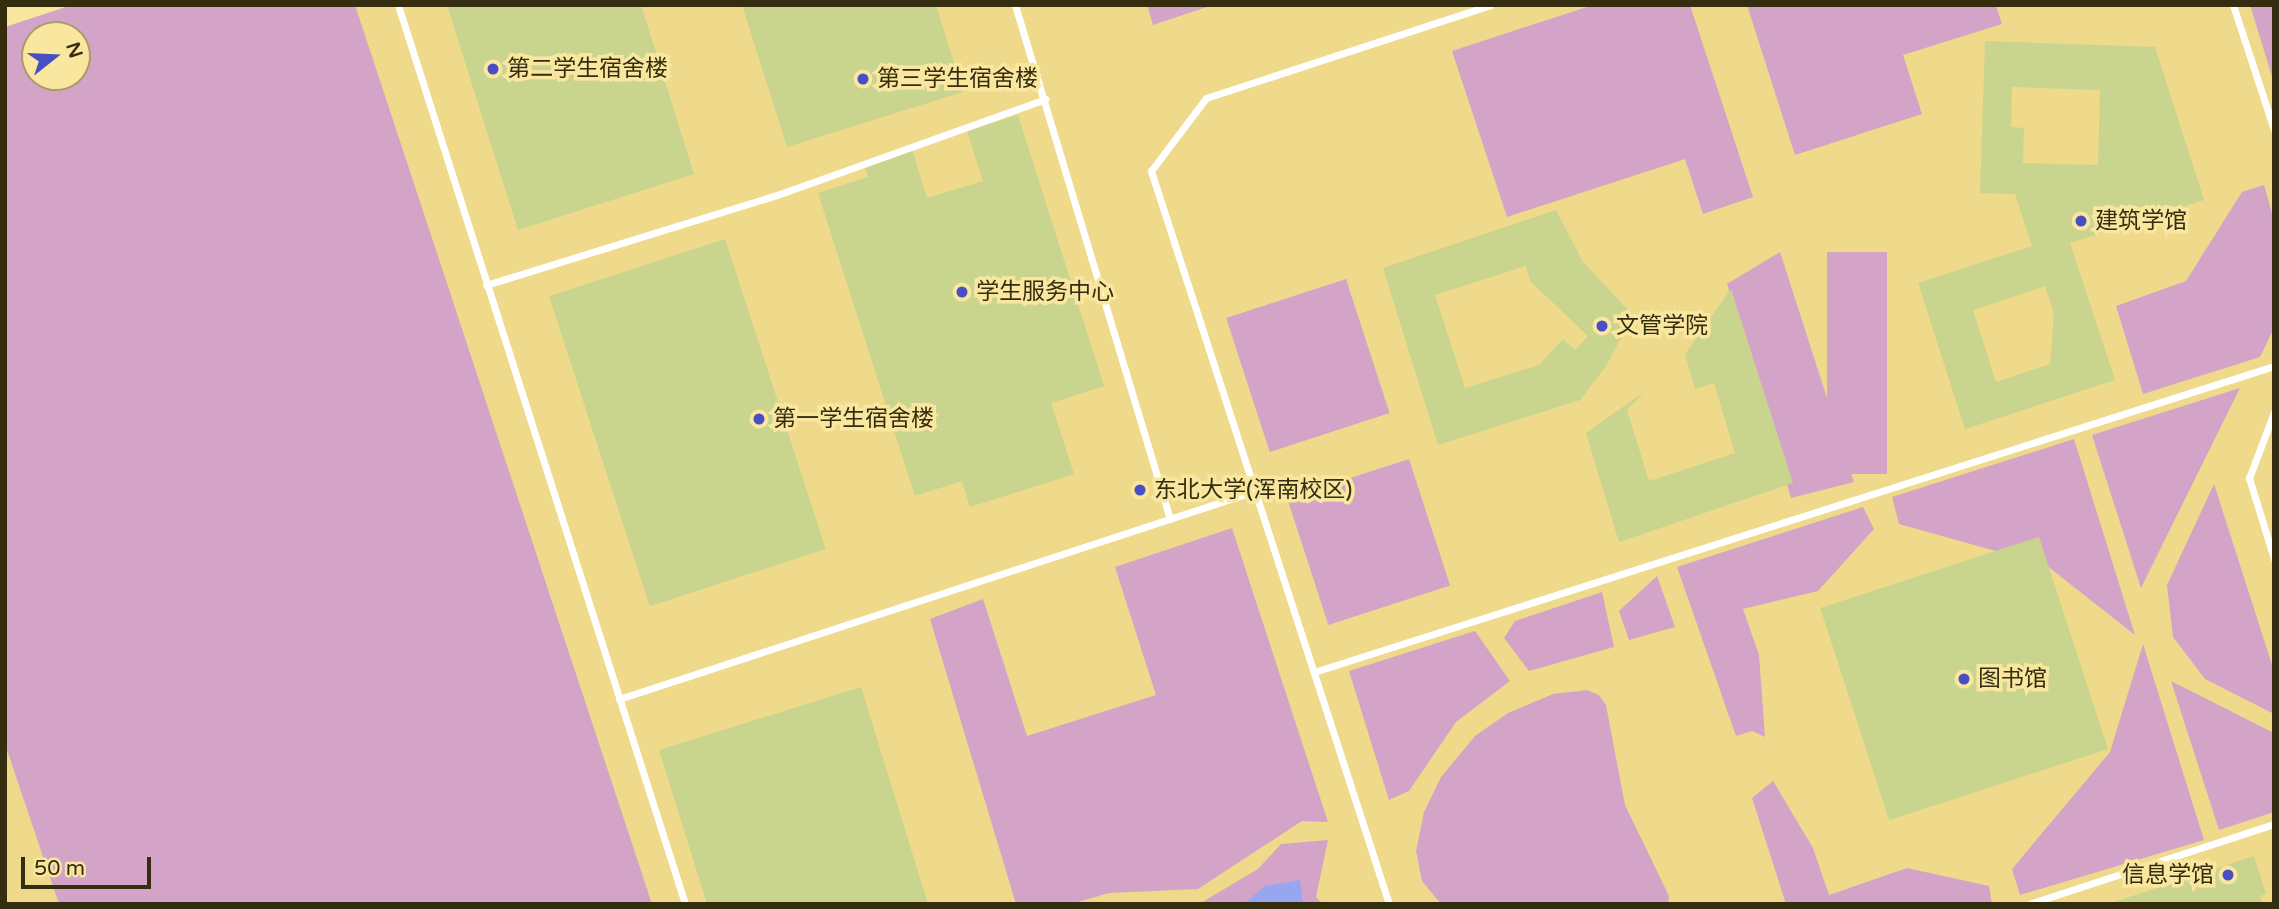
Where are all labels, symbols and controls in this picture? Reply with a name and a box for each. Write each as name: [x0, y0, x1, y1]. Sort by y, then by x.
north arrow: [21, 21, 91, 91]
text: N: [61, 39, 87, 61]
place label: 第二学生宿舍楼: [507, 55, 668, 83]
marker: 第二学生宿舍楼: [485, 61, 501, 77]
place label: 第三学生宿舍楼: [877, 65, 1038, 93]
marker: 第三学生宿舍楼: [855, 71, 871, 87]
place label: 建筑学馆: [2095, 207, 2187, 235]
marker: 建筑学馆: [2073, 213, 2089, 229]
place label: 学生服务中心: [976, 278, 1114, 306]
marker: 学生服务中心: [954, 284, 970, 300]
place label: 文管学院: [1616, 312, 1708, 340]
marker: 文管学院: [1594, 318, 1610, 334]
place label: 第一学生宿舍楼: [773, 405, 934, 433]
marker: 第一学生宿舍楼: [751, 411, 767, 427]
place label: 东北大学(浑南校区): [1154, 476, 1352, 504]
marker: 东北大学(浑南校区): [1132, 482, 1148, 498]
place label: 图书馆: [1978, 665, 2047, 693]
marker: 图书馆: [1956, 671, 1972, 687]
scale bar: [24, 842, 154, 886]
text: 50 m: [34, 856, 85, 881]
place label: 信息学馆: [2122, 861, 2214, 889]
marker: 信息学馆: [2220, 867, 2236, 883]

